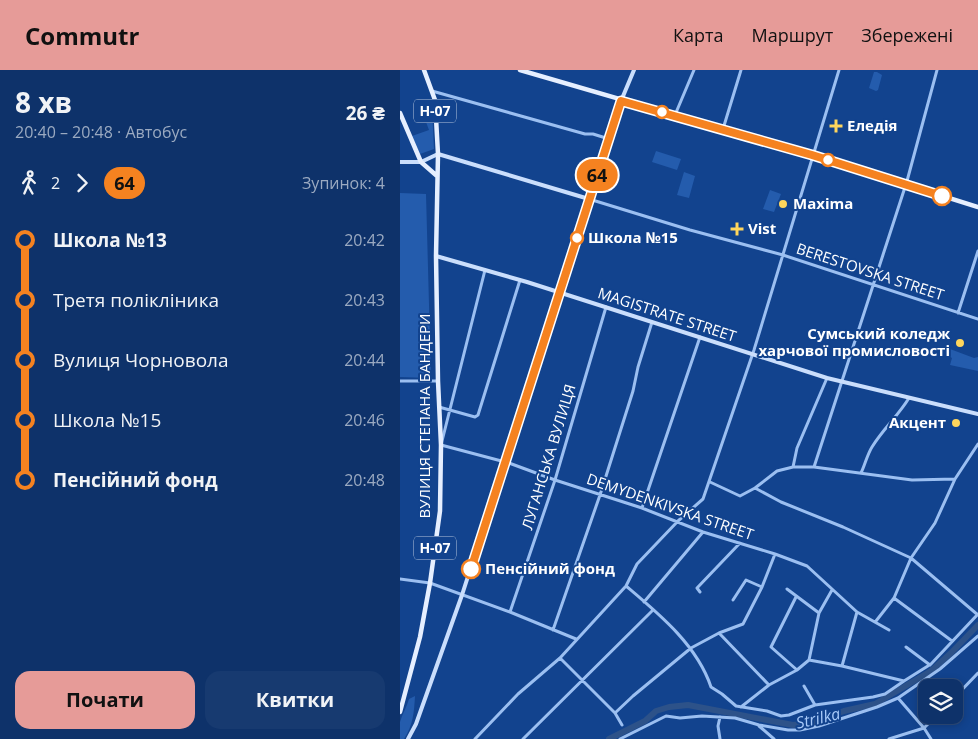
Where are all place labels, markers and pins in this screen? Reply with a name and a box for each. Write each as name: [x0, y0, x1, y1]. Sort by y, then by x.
unlabelled marker: [655, 105, 669, 119]
place label: Еледія: [847, 115, 897, 135]
marker: Еледія: [829, 119, 843, 133]
unlabelled marker: [821, 153, 835, 167]
unlabelled marker: [932, 186, 952, 206]
place label: Maxima: [793, 193, 853, 213]
marker: Maxima: [777, 198, 789, 210]
place label: Vist: [748, 218, 777, 238]
marker: Vist: [730, 222, 744, 236]
place label: Школа №15: [588, 227, 678, 247]
marker: Школа №15: [570, 231, 584, 245]
place label: Сумський коледж харчової промисловості: [758, 323, 951, 360]
marker: Сумський коледж харчової промисловості: [954, 337, 966, 349]
place label: Акцент: [889, 412, 946, 432]
marker: Акцент: [950, 417, 962, 429]
place label: Пенсійний фонд: [485, 558, 615, 578]
marker: Пенсійний фонд: [461, 559, 481, 579]

